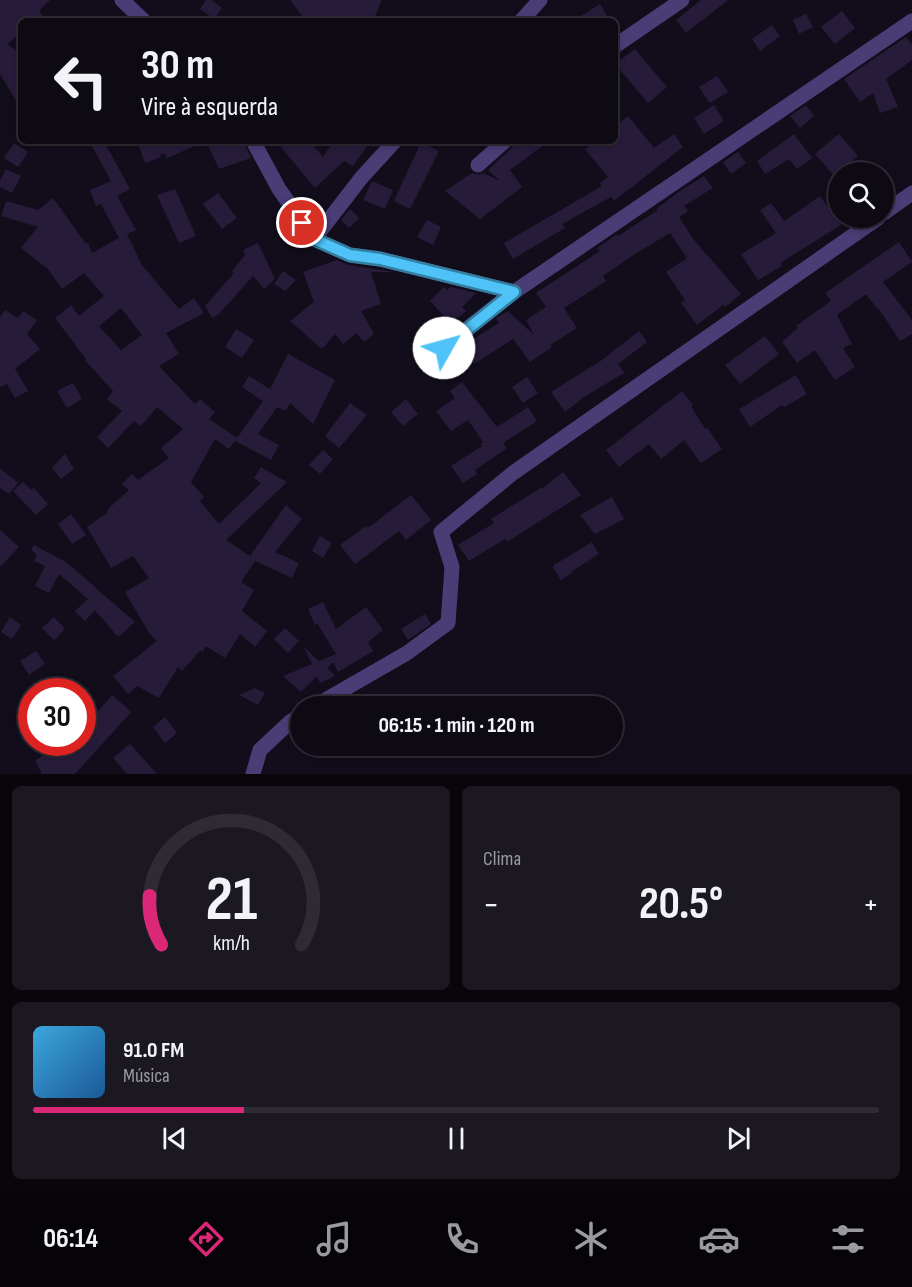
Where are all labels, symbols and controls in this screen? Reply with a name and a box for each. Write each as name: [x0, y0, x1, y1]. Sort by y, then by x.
text: 30 m: [141, 40, 214, 91]
icon: left: [42, 42, 120, 120]
text: Vire à esquerda: [141, 91, 278, 123]
map controls: [828, 162, 894, 228]
button: search: [828, 162, 894, 228]
pin: [276, 197, 327, 248]
icon: arrive: [285, 206, 318, 239]
position arrow: [412, 316, 476, 380]
speed limit sign: 30: [18, 678, 96, 756]
text: 06:15 · 1 min · 120 m: [378, 712, 535, 739]
text: Clima: [483, 847, 521, 871]
text: 21: [205, 863, 257, 938]
text: 20.5°: [639, 877, 723, 932]
text: −: [483, 885, 499, 925]
text: +: [863, 885, 879, 925]
text: km/h: [212, 931, 250, 956]
text: 91.0 FM: [123, 1037, 184, 1064]
text: Música: [123, 1064, 170, 1088]
icon: previous: [158, 1122, 191, 1155]
icon: pause: [440, 1122, 473, 1155]
icon: next: [722, 1122, 755, 1155]
icon: directions: [185, 1218, 227, 1260]
icon: music: [313, 1218, 355, 1260]
icon: phone: [441, 1218, 483, 1260]
icon: climate: [570, 1218, 612, 1260]
icon: car: [698, 1218, 740, 1260]
icon: filters: [827, 1218, 869, 1260]
text: 06:14: [43, 1223, 98, 1255]

